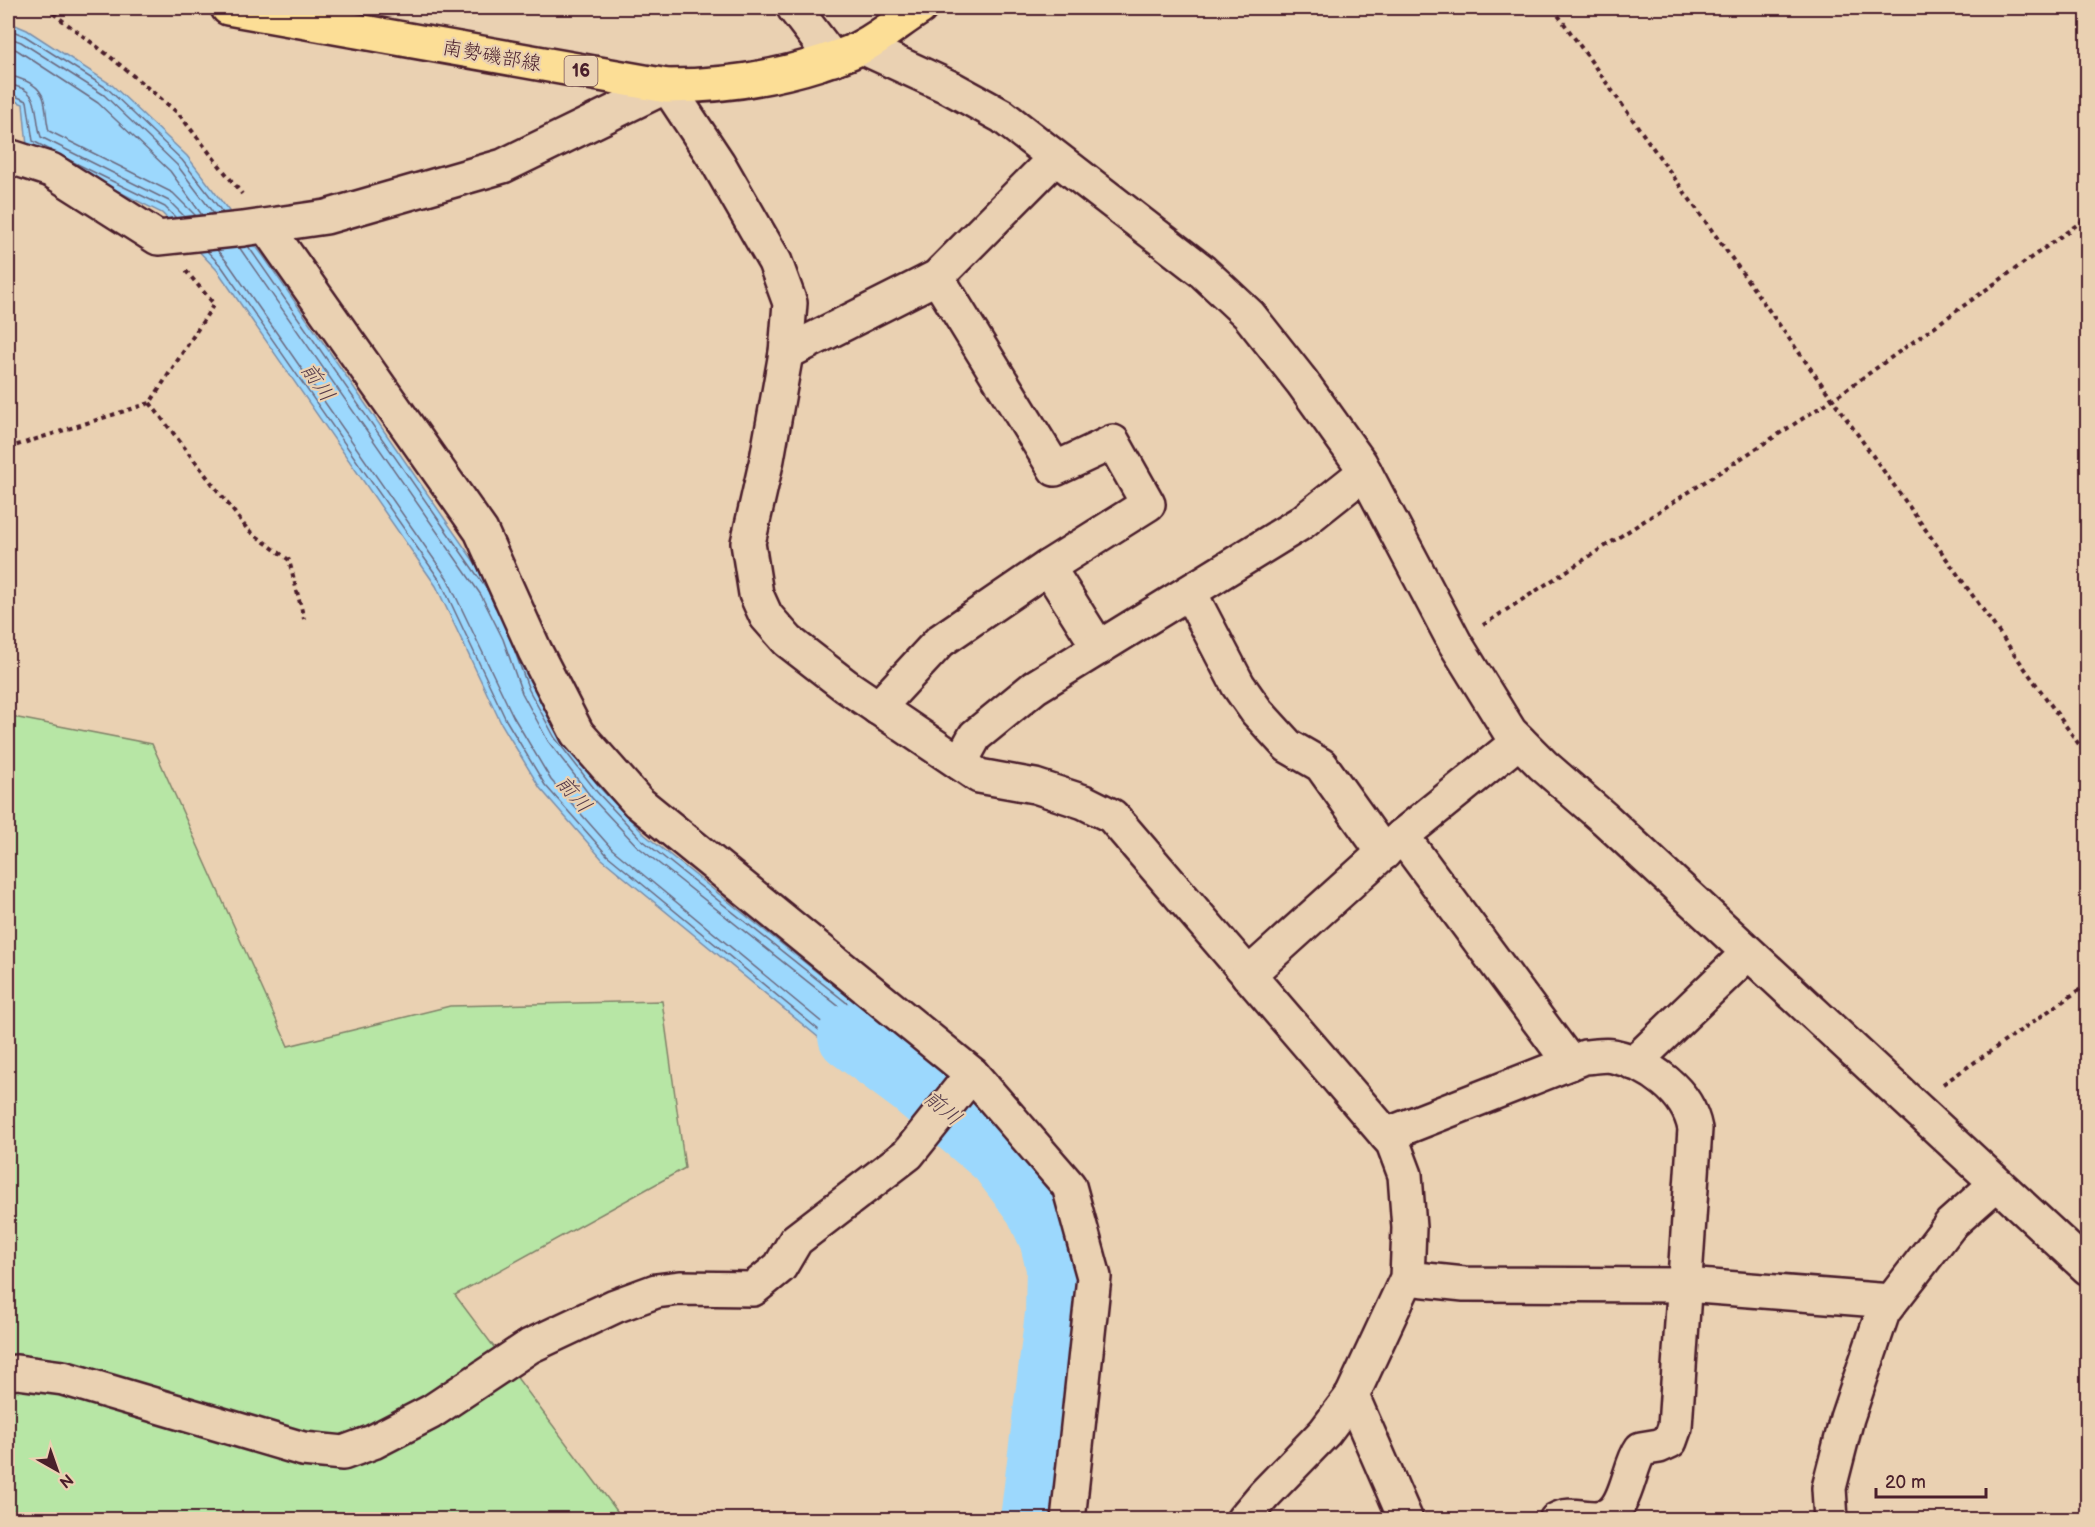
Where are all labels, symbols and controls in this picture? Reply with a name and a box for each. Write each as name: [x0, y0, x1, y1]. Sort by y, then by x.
street label: 南勢磯部線: [441, 35, 543, 76]
road number: 16: [564, 56, 598, 86]
water label: 前川: [295, 358, 340, 407]
water label: 前川: [550, 770, 597, 818]
water label: 前川: [919, 1085, 967, 1131]
north arrow: [27, 1440, 87, 1500]
scale bar: [1876, 1461, 1986, 1499]
text: N: [55, 1469, 76, 1491]
text: 20 m: [1885, 1472, 1926, 1493]

